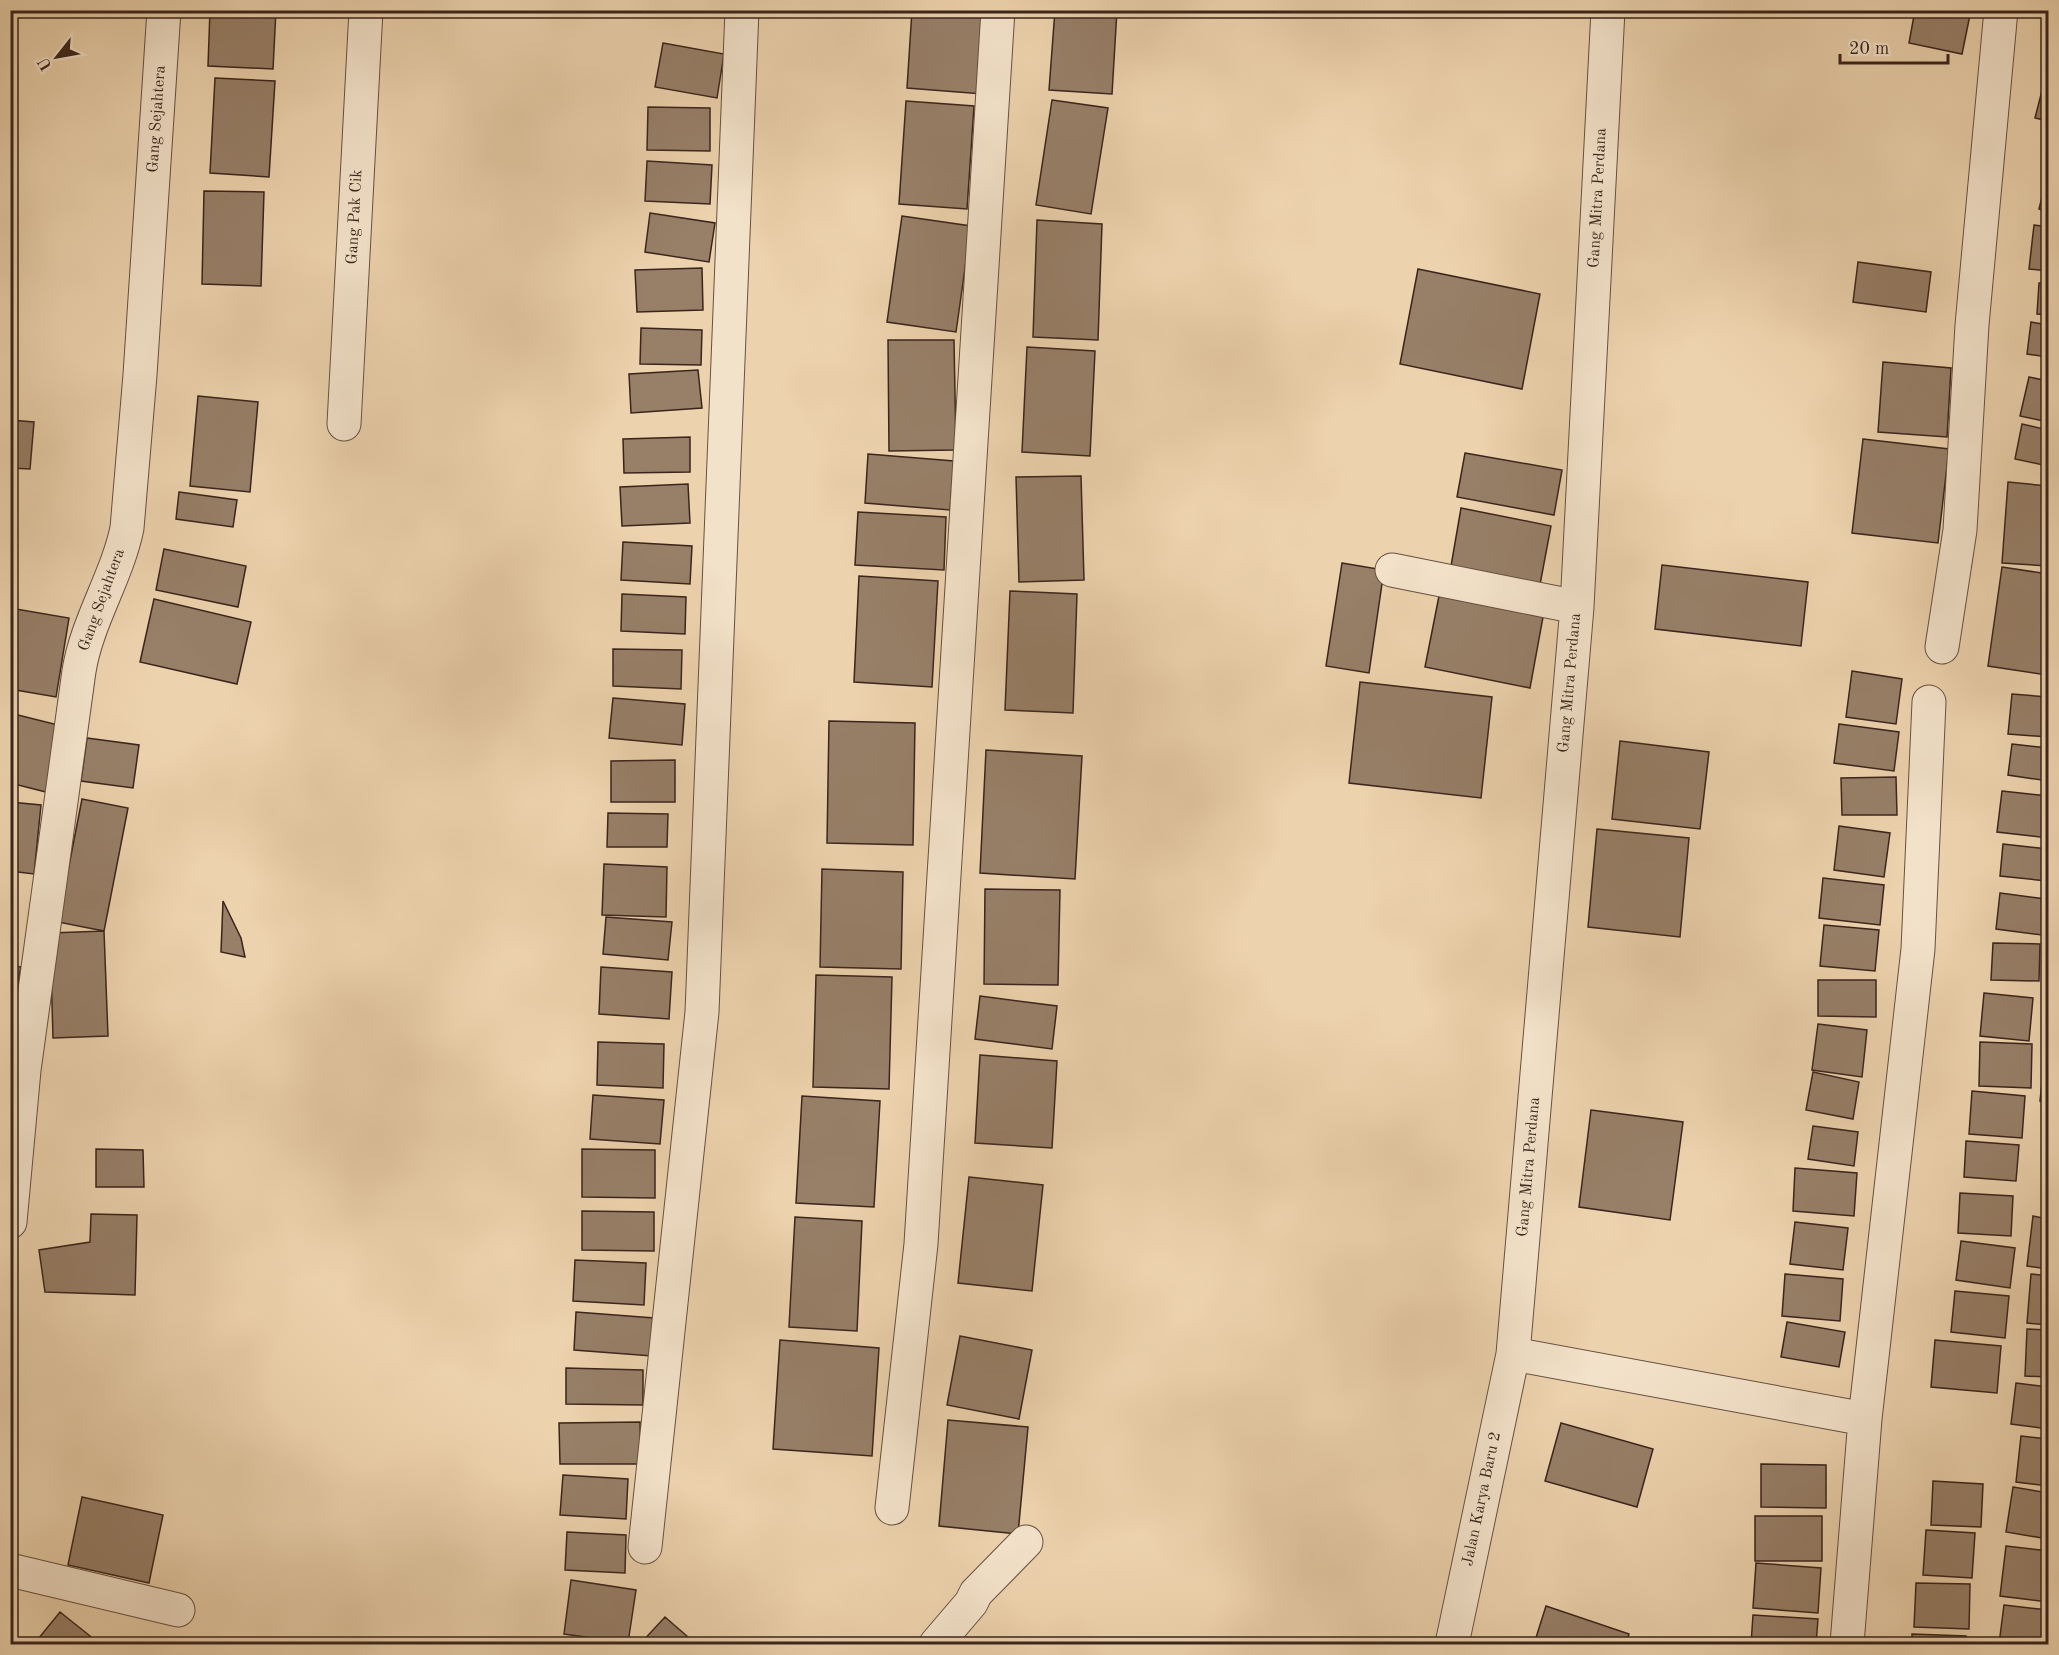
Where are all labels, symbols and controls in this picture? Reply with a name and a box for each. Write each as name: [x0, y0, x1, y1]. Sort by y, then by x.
north arrow: [27, 27, 87, 87]
scale bar: [1840, 27, 1948, 65]
text: 20 m: [1849, 40, 1889, 58]
text: U: [36, 54, 56, 73]
street label: Gang Sejahtera: [145, 65, 169, 173]
street label: Gang Mitra Perdana: [1586, 127, 1610, 268]
street label: Gang Pak Cik: [345, 169, 365, 265]
street label: Gang Sejahtera: [76, 547, 128, 653]
street label: Gang Mitra Perdana: [1556, 612, 1584, 754]
street label: Gang Mitra Perdana: [1515, 1096, 1543, 1238]
street label: Jalan Karya Baru 2: [1460, 1431, 1504, 1567]

